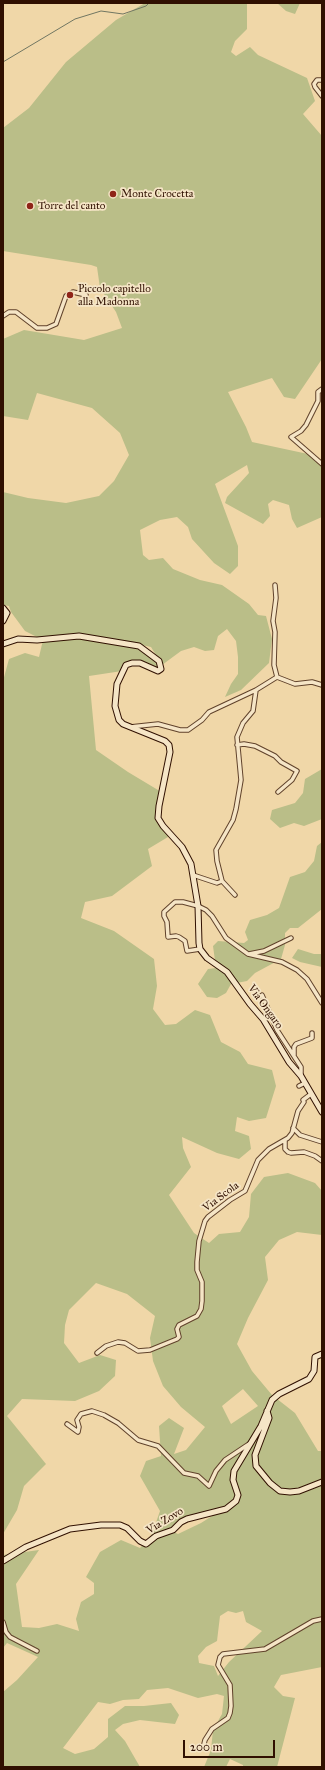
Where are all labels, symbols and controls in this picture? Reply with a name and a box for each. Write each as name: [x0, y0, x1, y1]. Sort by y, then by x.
place label: Monte Crocetta: [121, 187, 193, 201]
marker: Monte Crocetta: [108, 189, 118, 199]
place label: Torre del canto: [38, 199, 105, 213]
marker: Torre del canto: [25, 201, 35, 211]
place label: Piccolo capitello alla Madonna: [78, 282, 151, 308]
marker: Piccolo capitello alla Madonna: [65, 290, 75, 300]
street label: Via Ongaro: [245, 982, 285, 1032]
street label: Via Scola: [200, 1179, 242, 1215]
street label: Via Zovo: [144, 1505, 186, 1537]
scale bar: [185, 1732, 277, 1758]
text: 200 m: [190, 1740, 223, 1754]

